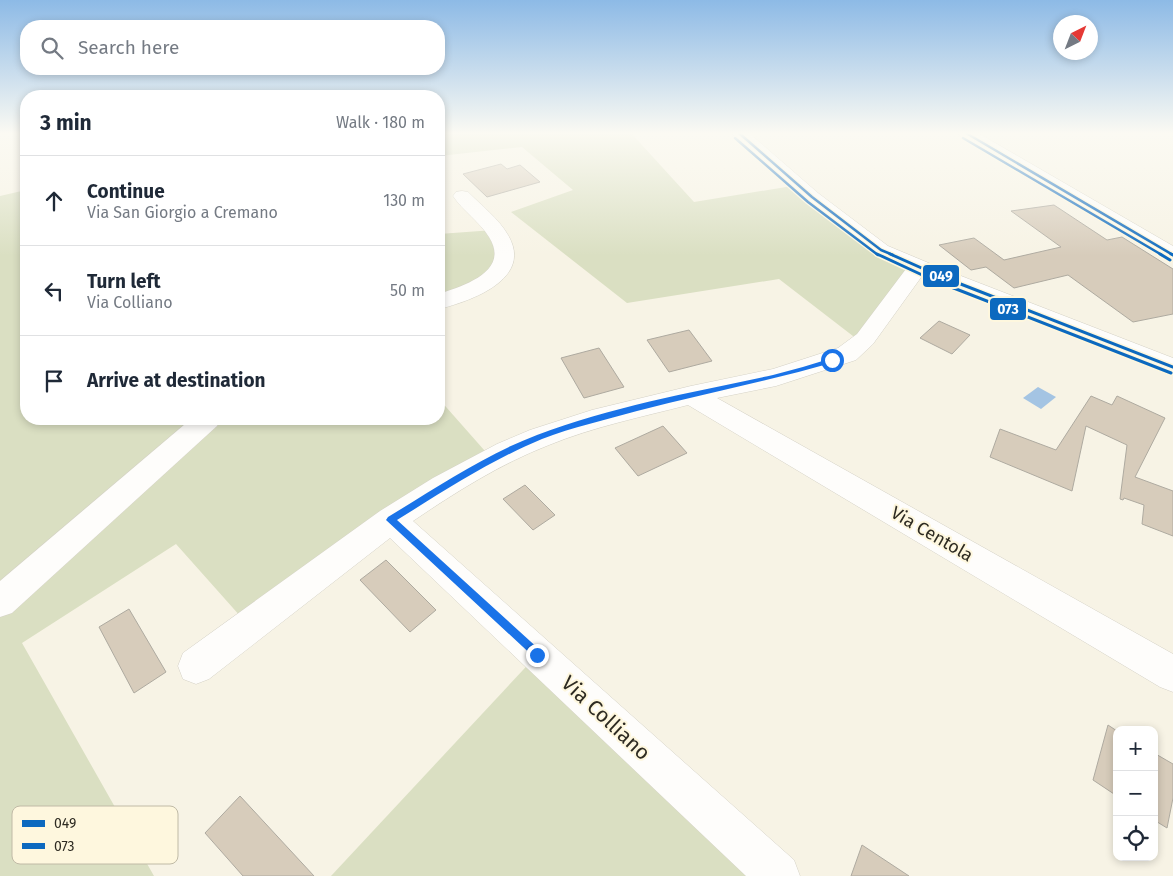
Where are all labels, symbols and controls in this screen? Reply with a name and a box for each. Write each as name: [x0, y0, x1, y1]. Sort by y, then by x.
north arrow: [1053, 15, 1098, 60]
search box: [20, 20, 445, 75]
icon: search: [38, 34, 66, 62]
text: Search here: [78, 36, 179, 59]
text: 3 min: [40, 110, 92, 136]
text: Walk · 180 m: [336, 113, 425, 132]
text: Continue: [87, 180, 165, 203]
icon: ahead: [40, 187, 68, 215]
text: 130 m: [383, 191, 425, 210]
text: Via San Giorgio a Cremano: [87, 203, 278, 222]
line badge: 049: [922, 264, 960, 288]
text: 049: [929, 268, 953, 285]
text: Turn left: [87, 270, 161, 293]
icon: left: [40, 277, 68, 305]
text: 50 m: [390, 281, 425, 300]
text: Via Colliano: [87, 293, 173, 312]
line badge: 073: [989, 297, 1027, 321]
text: 073: [997, 301, 1019, 318]
route start: [821, 349, 844, 372]
icon: arrive: [40, 367, 68, 395]
text: Arrive at destination: [87, 369, 266, 392]
street label: Via Centola: [887, 502, 977, 566]
route end: [526, 644, 549, 667]
street label: Via Colliano: [556, 670, 656, 766]
map controls: [1113, 726, 1158, 861]
button: +: [1113, 726, 1158, 771]
button: −: [1113, 771, 1158, 816]
legend: [12, 806, 178, 864]
text: 049: [54, 815, 76, 832]
button: locate: [1113, 816, 1158, 861]
text: 073: [54, 838, 75, 855]

